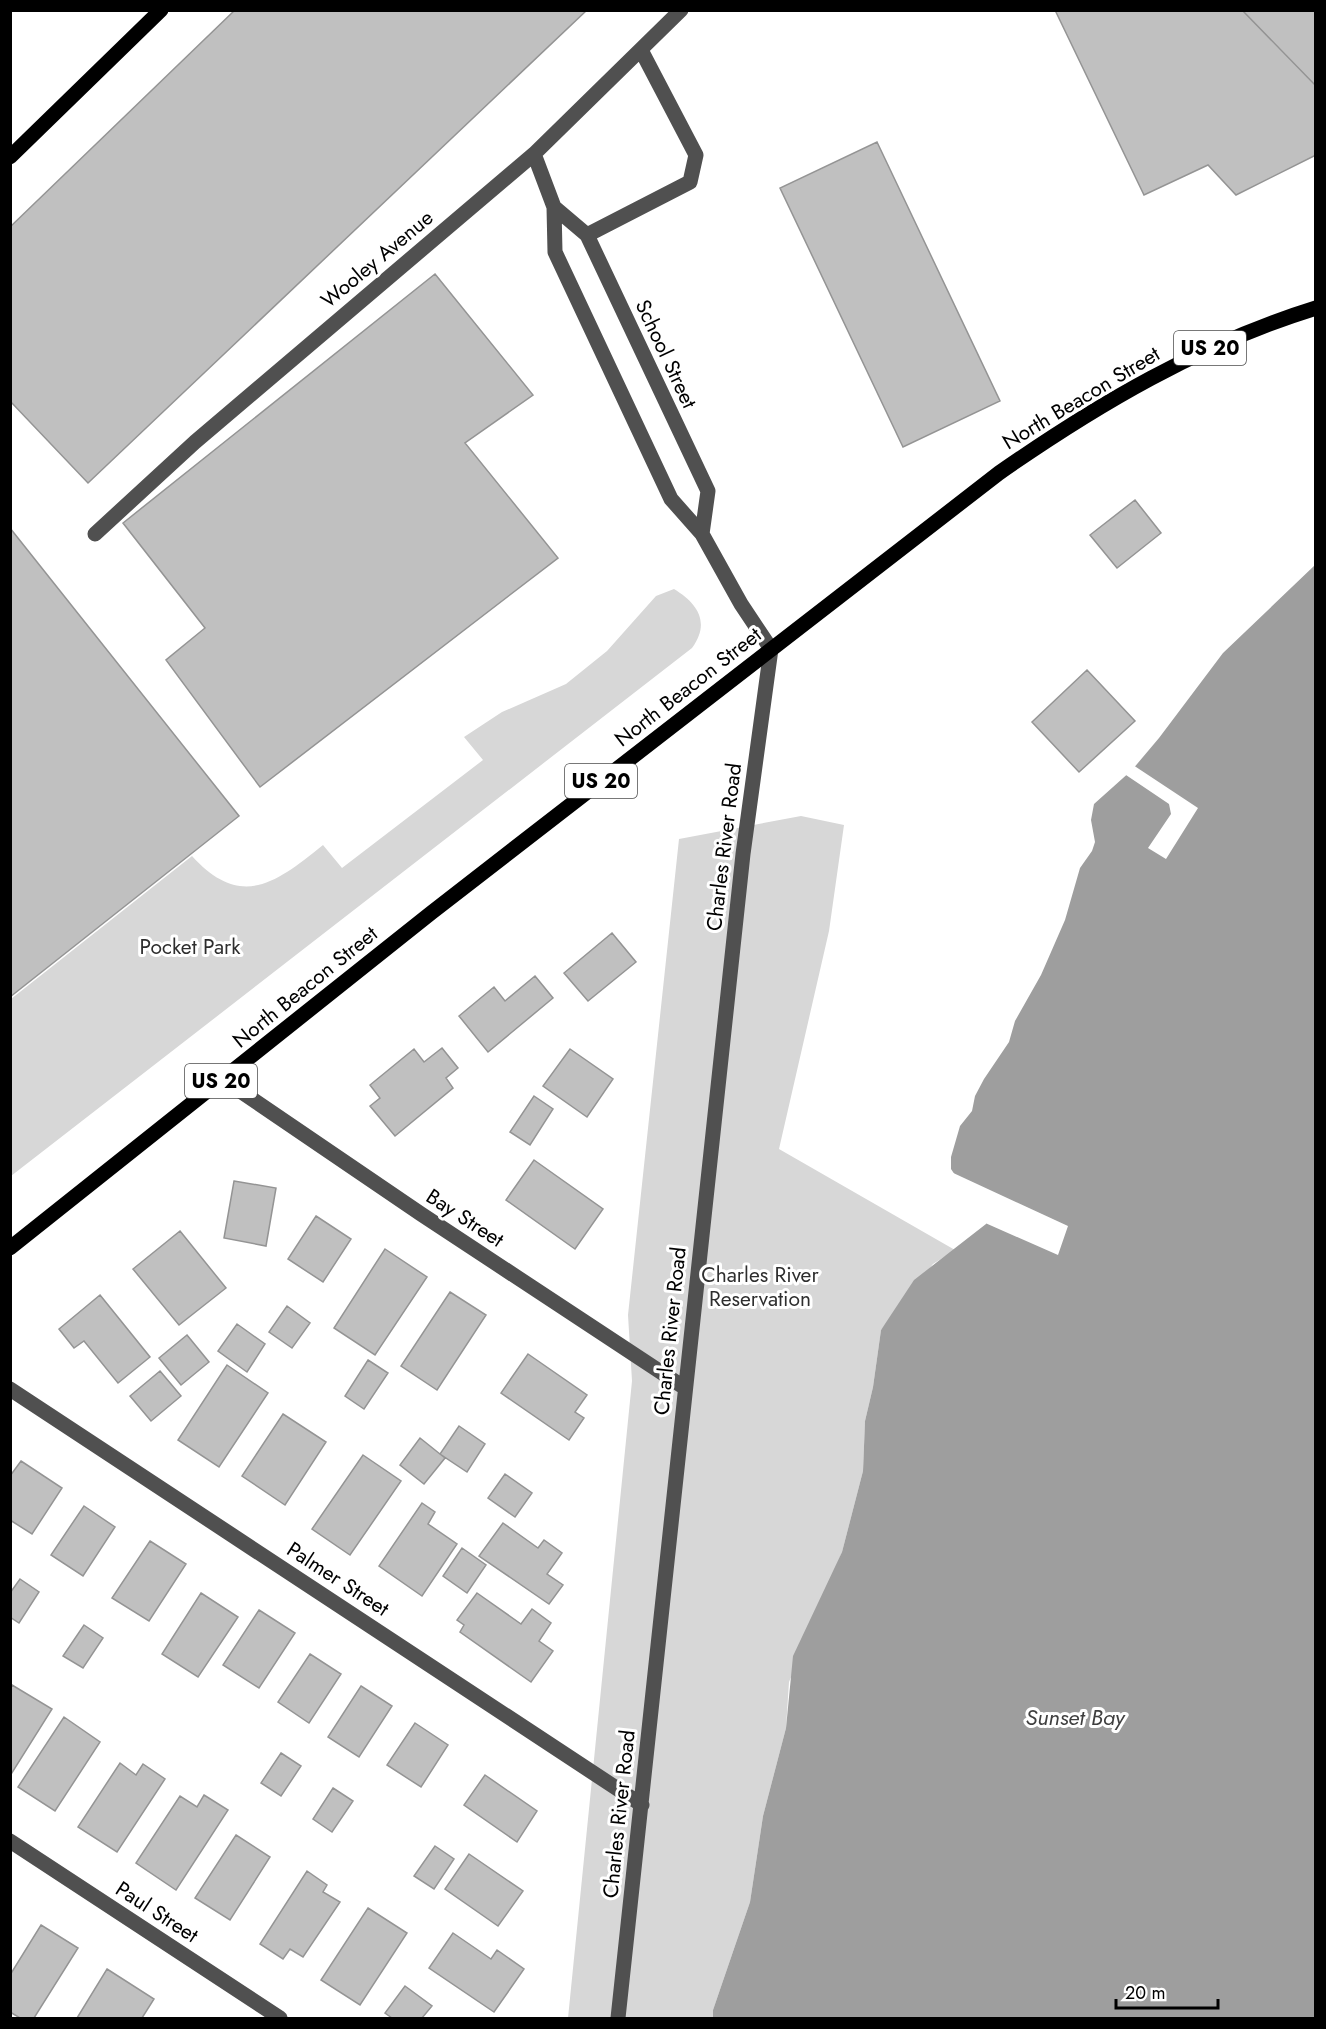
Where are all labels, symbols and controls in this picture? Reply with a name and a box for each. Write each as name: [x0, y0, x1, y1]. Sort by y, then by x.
street label: Wooley Avenue: [314, 203, 440, 315]
street label: School Street: [628, 295, 704, 413]
road number: US 20: [1174, 331, 1246, 365]
street label: North Beacon Street: [997, 339, 1165, 457]
street label: North Beacon Street: [608, 620, 768, 754]
street label: Charles River Road: [699, 761, 749, 933]
road number: US 20: [565, 764, 637, 798]
street label: North Beacon Street: [226, 919, 384, 1055]
park label: Pocket Park: [140, 932, 241, 962]
road number: US 20: [185, 1064, 257, 1098]
street label: Bay Street: [420, 1182, 510, 1254]
street label: Charles River Road: [646, 1245, 694, 1417]
park label: Charles River Reservation: [701, 1260, 819, 1314]
street label: Palmer Street: [281, 1535, 395, 1623]
water label: Sunset Bay: [1026, 1701, 1126, 1733]
street label: Charles River Road: [595, 1728, 643, 1900]
street label: Paul Street: [110, 1874, 204, 1950]
scale bar: [1116, 1972, 1218, 2010]
text: 20 m: [1125, 1980, 1165, 2006]

